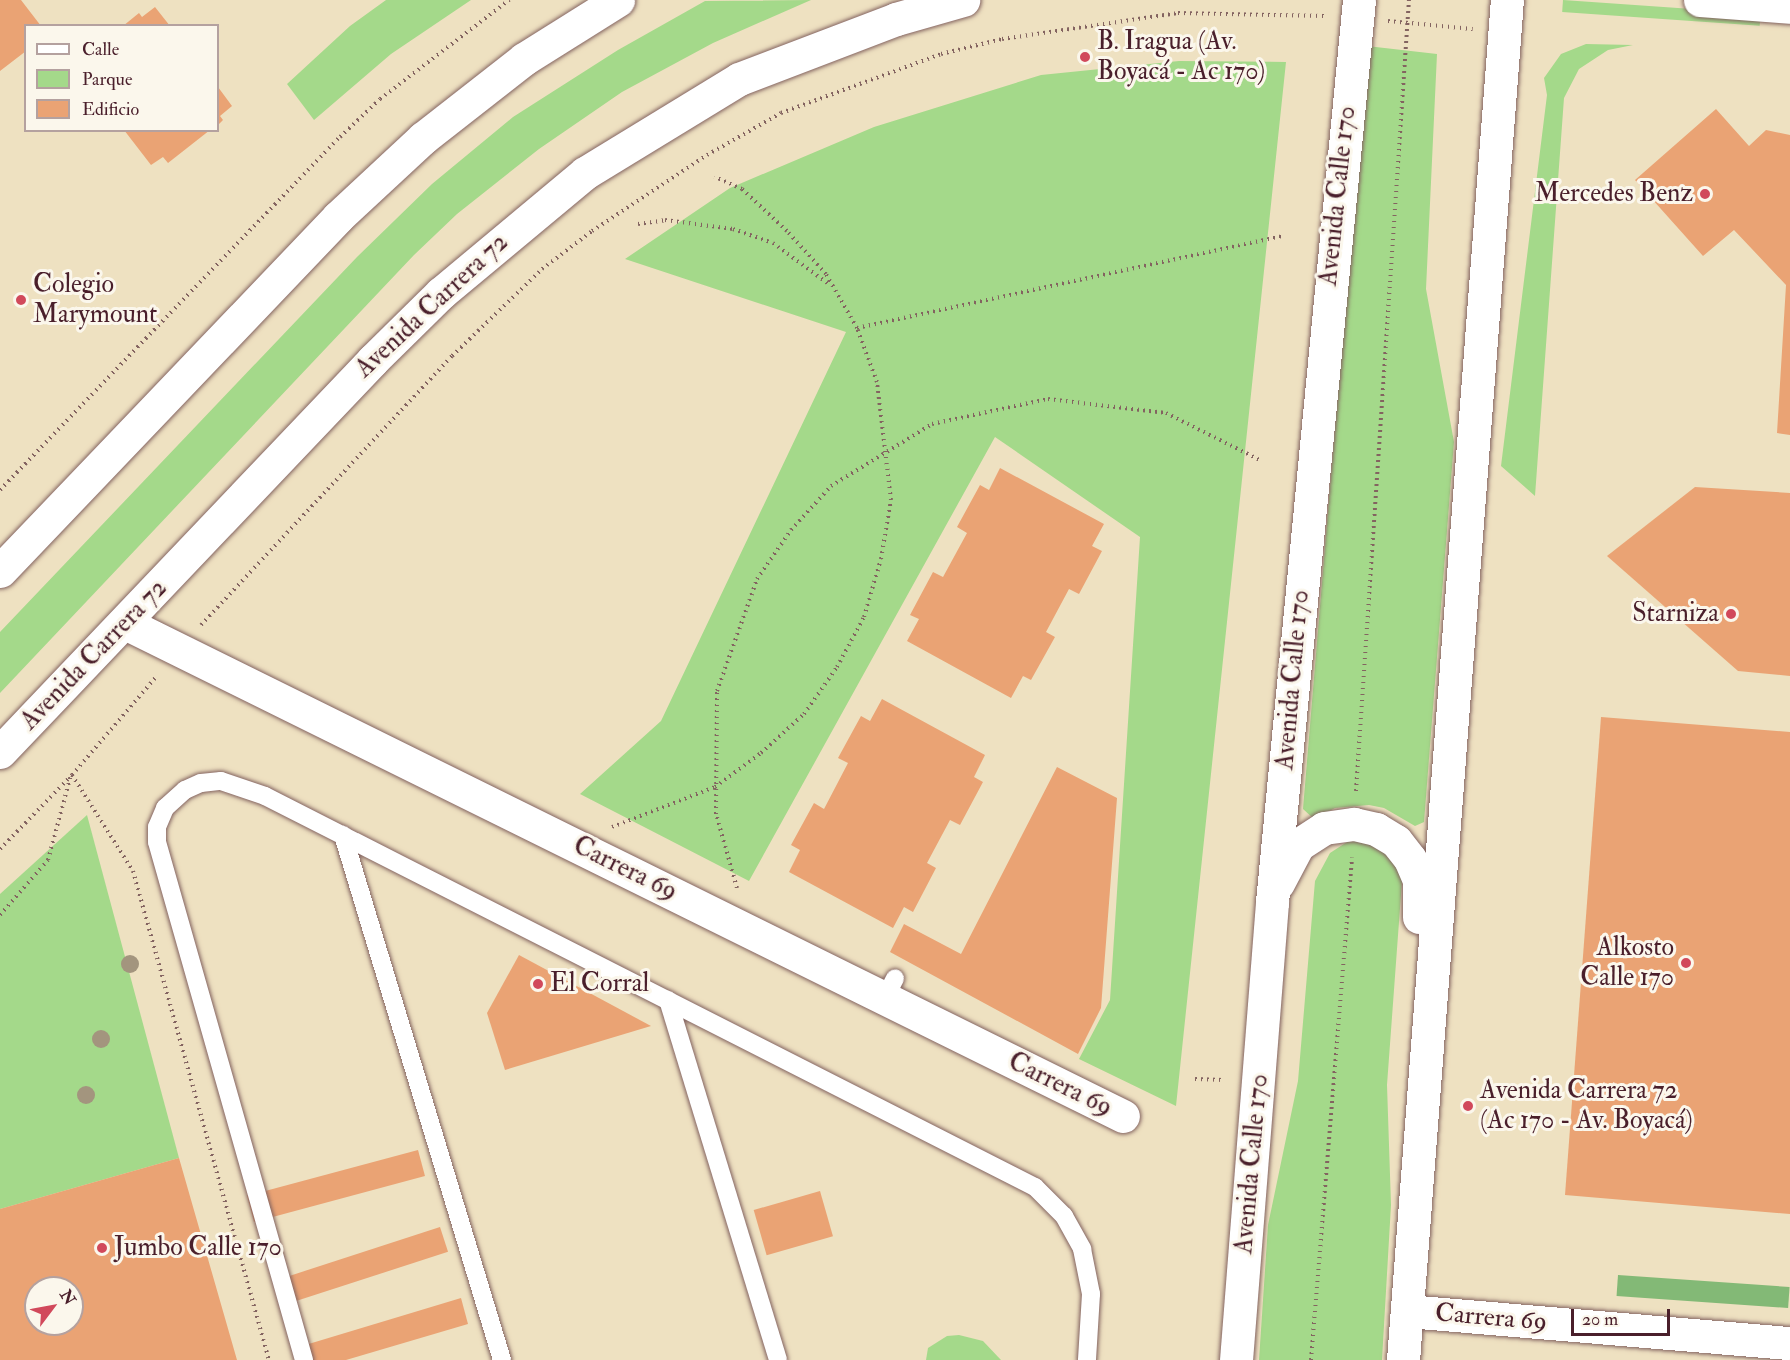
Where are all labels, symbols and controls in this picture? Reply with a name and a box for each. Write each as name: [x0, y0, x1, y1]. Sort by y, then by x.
legend: [24, 24, 219, 132]
place label: B. Iragua (Av. Boyacá - Ac 170): [1097, 26, 1265, 88]
text: Calle: [82, 38, 119, 61]
marker: B. Iragua (Av. Boyacá - Ac 170): [1078, 50, 1092, 64]
text: Parque: [82, 68, 132, 91]
text: Edificio: [82, 98, 139, 121]
street label: Avenida Calle 170: [1313, 105, 1363, 287]
place label: Mercedes Benz: [1535, 178, 1693, 210]
marker: Mercedes Benz: [1698, 187, 1712, 201]
street label: Avenida Carrera 72: [349, 227, 515, 385]
place label: Colegio Marymount: [33, 269, 158, 330]
marker: Colegio Marymount: [14, 293, 28, 307]
street label: Avenida Carrera 72: [14, 573, 174, 737]
street label: Avenida Calle 170: [1270, 589, 1316, 771]
place label: Starniza: [1632, 598, 1719, 630]
marker: Starniza: [1724, 607, 1738, 621]
street label: Carrera 69: [568, 830, 682, 908]
place label: Alkosto Calle 170: [1580, 932, 1674, 994]
marker: Alkosto Calle 170: [1679, 956, 1693, 970]
place label: El Corral: [550, 968, 649, 1000]
marker: El Corral: [531, 977, 545, 991]
street label: Carrera 69: [1003, 1046, 1117, 1124]
street label: Avenida Calle 170: [1229, 1073, 1275, 1255]
place label: Avenida Carrera 72 (Ac 170 - Av. Boyacá): [1480, 1075, 1693, 1136]
marker: Avenida Carrera 72 (Ac 170 - Av. Boyacá): [1461, 1099, 1475, 1113]
place label: Jumbo Calle 170: [114, 1232, 282, 1264]
marker: Jumbo Calle 170: [95, 1241, 109, 1255]
north arrow: [24, 1276, 84, 1336]
text: N: [55, 1286, 80, 1309]
scale bar: [1574, 1297, 1673, 1335]
street label: Carrera 69: [1434, 1298, 1548, 1338]
text: 20 m: [1582, 1308, 1618, 1331]

